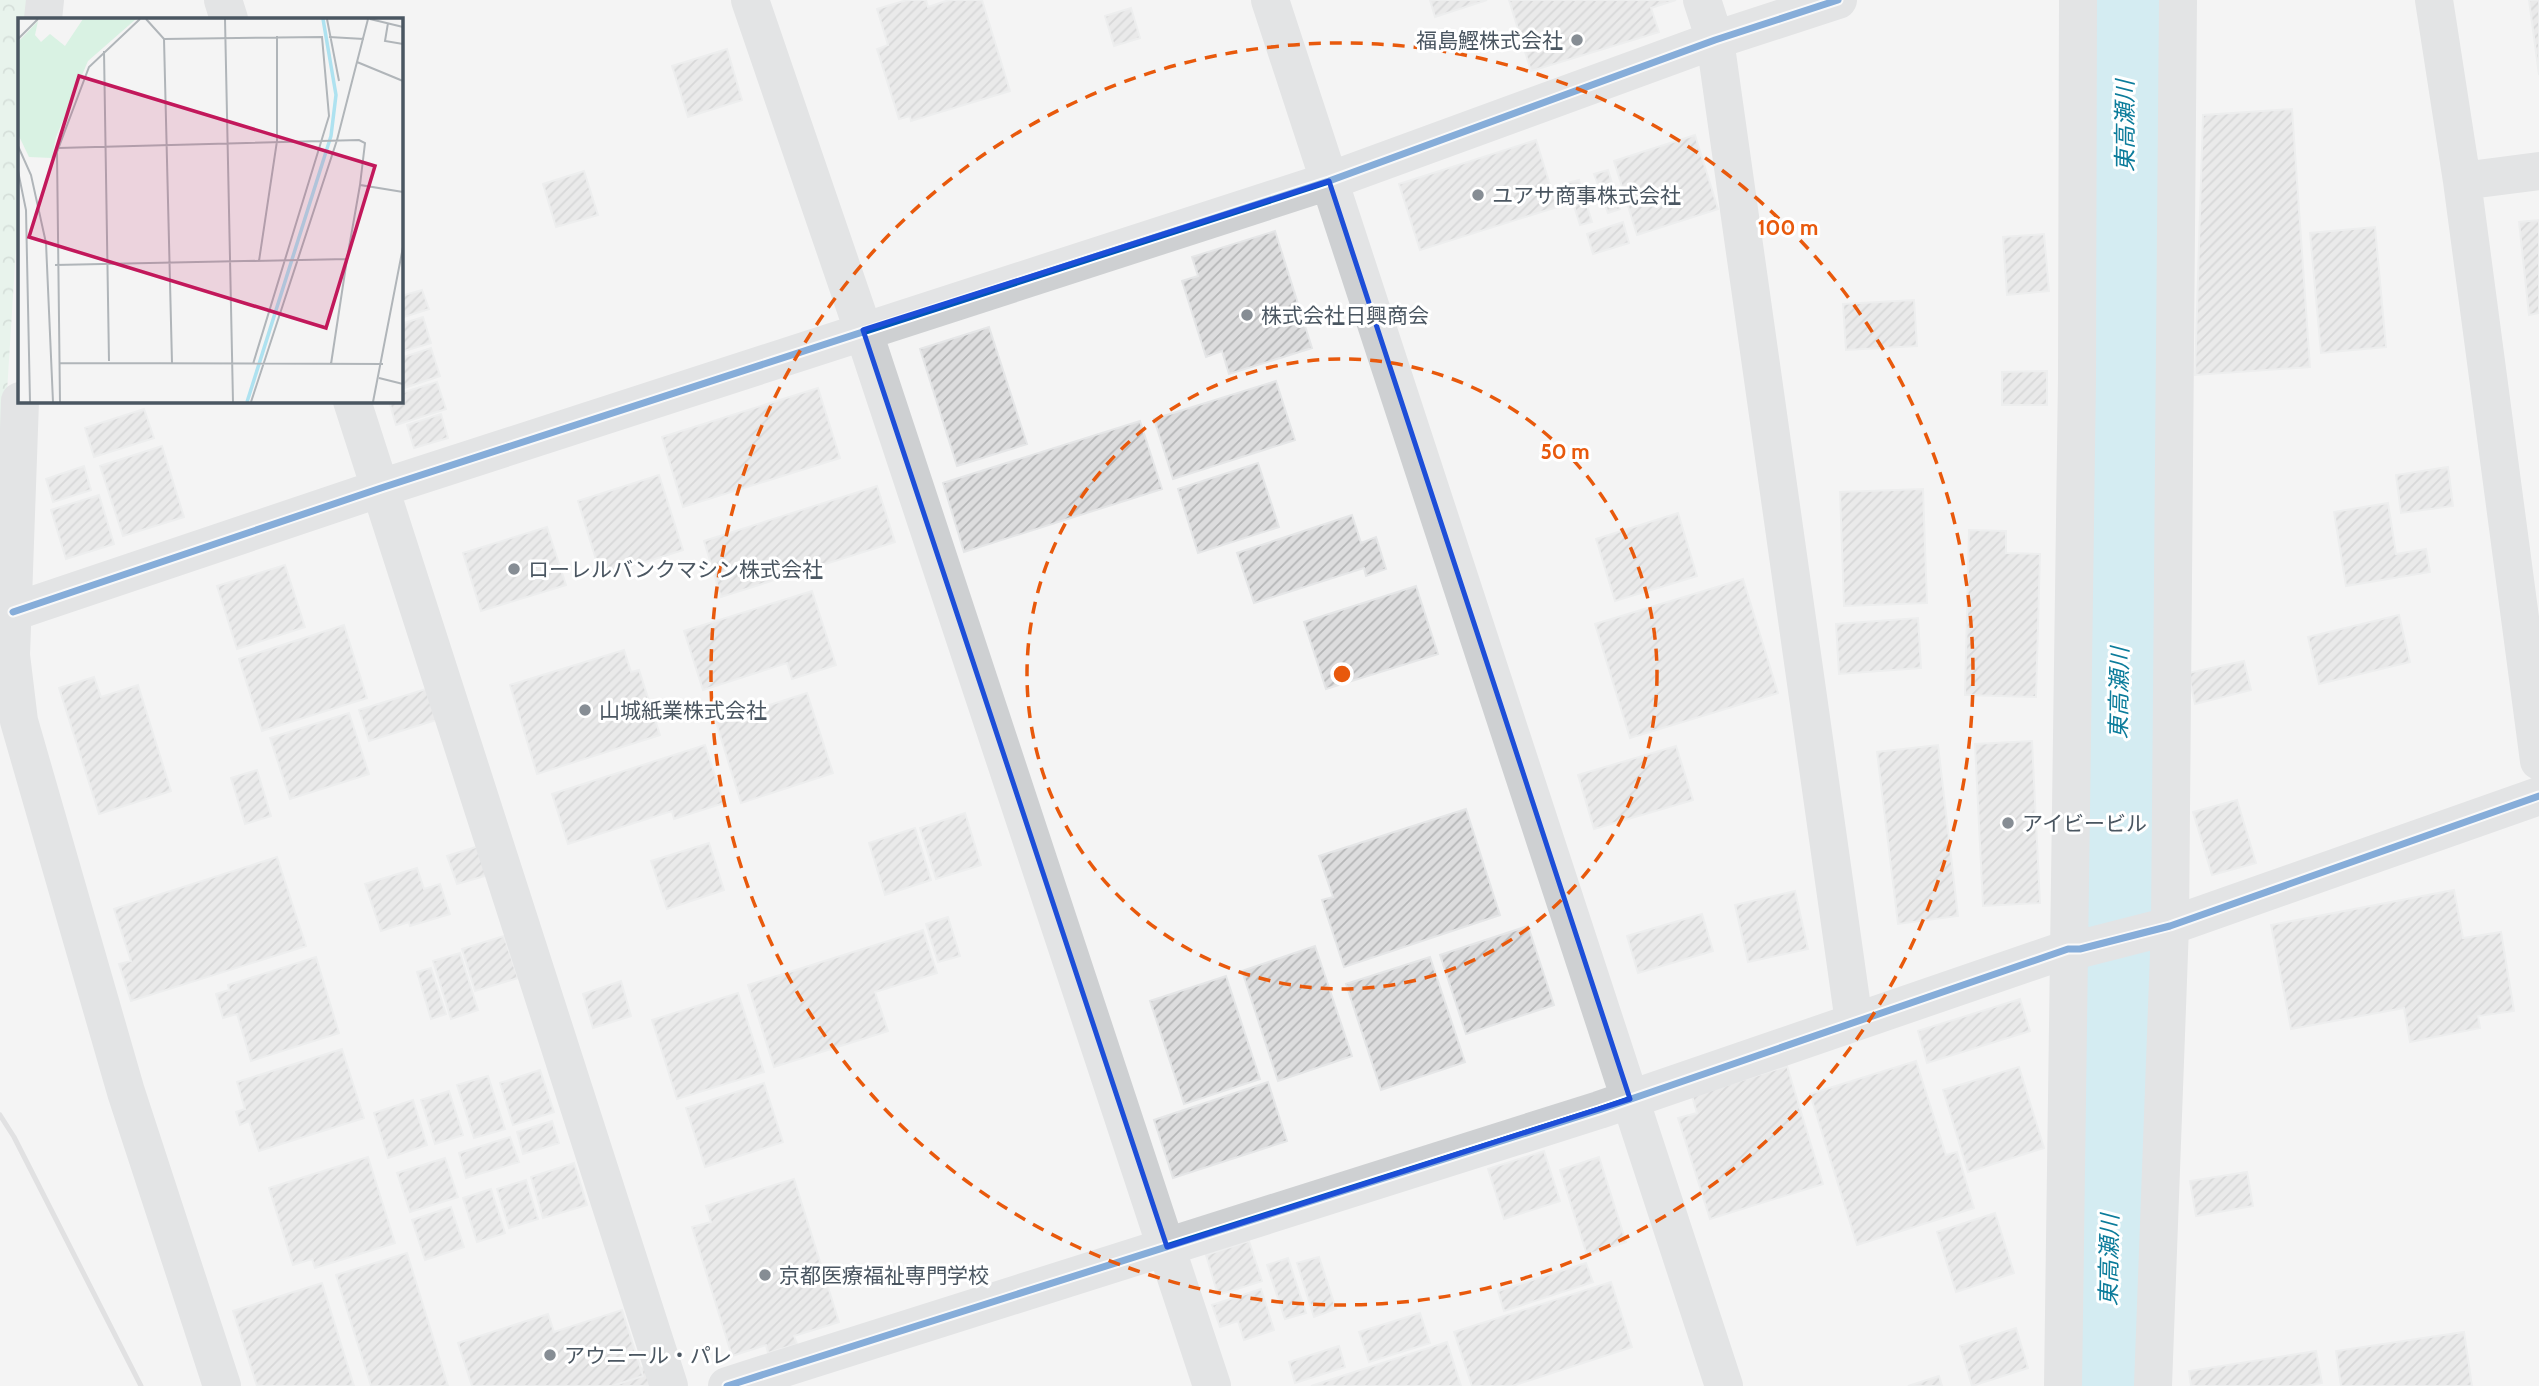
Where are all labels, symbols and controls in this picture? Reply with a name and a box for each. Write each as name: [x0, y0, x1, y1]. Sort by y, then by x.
inset map: [18, 18, 402, 402]
place label: 福島鰹株式会社: [1416, 28, 1563, 53]
marker: 福島鰹株式会社: [1569, 32, 1585, 48]
water label: 東高瀬川: [2111, 77, 2139, 172]
place label: ユアサ商事株式会社: [1492, 183, 1681, 208]
marker: ユアサ商事株式会社: [1470, 187, 1486, 203]
text: 100 m: [1758, 215, 1818, 240]
place label: 株式会社日興商会: [1261, 303, 1429, 328]
marker: 株式会社日興商会: [1239, 307, 1255, 323]
text: 50 m: [1540, 439, 1590, 464]
place label: ローレルバンクマシン株式会社: [528, 557, 823, 582]
marker: ローレルバンクマシン株式会社: [506, 561, 522, 577]
water label: 東高瀬川: [2104, 644, 2134, 739]
centre of rings: [1330, 662, 1354, 686]
place label: 山城紙業株式会社: [599, 698, 767, 723]
marker: 山城紙業株式会社: [577, 702, 593, 718]
place label: アイビービル: [2022, 811, 2147, 836]
marker: アイビービル: [2000, 815, 2016, 831]
water label: 東高瀬川: [2094, 1211, 2124, 1306]
place label: 京都医療福祉専門学校: [779, 1263, 989, 1288]
marker: 京都医療福祉専門学校: [757, 1267, 773, 1283]
place label: アウニール・パレ: [564, 1343, 732, 1368]
marker: アウニール・パレ: [542, 1347, 558, 1363]

